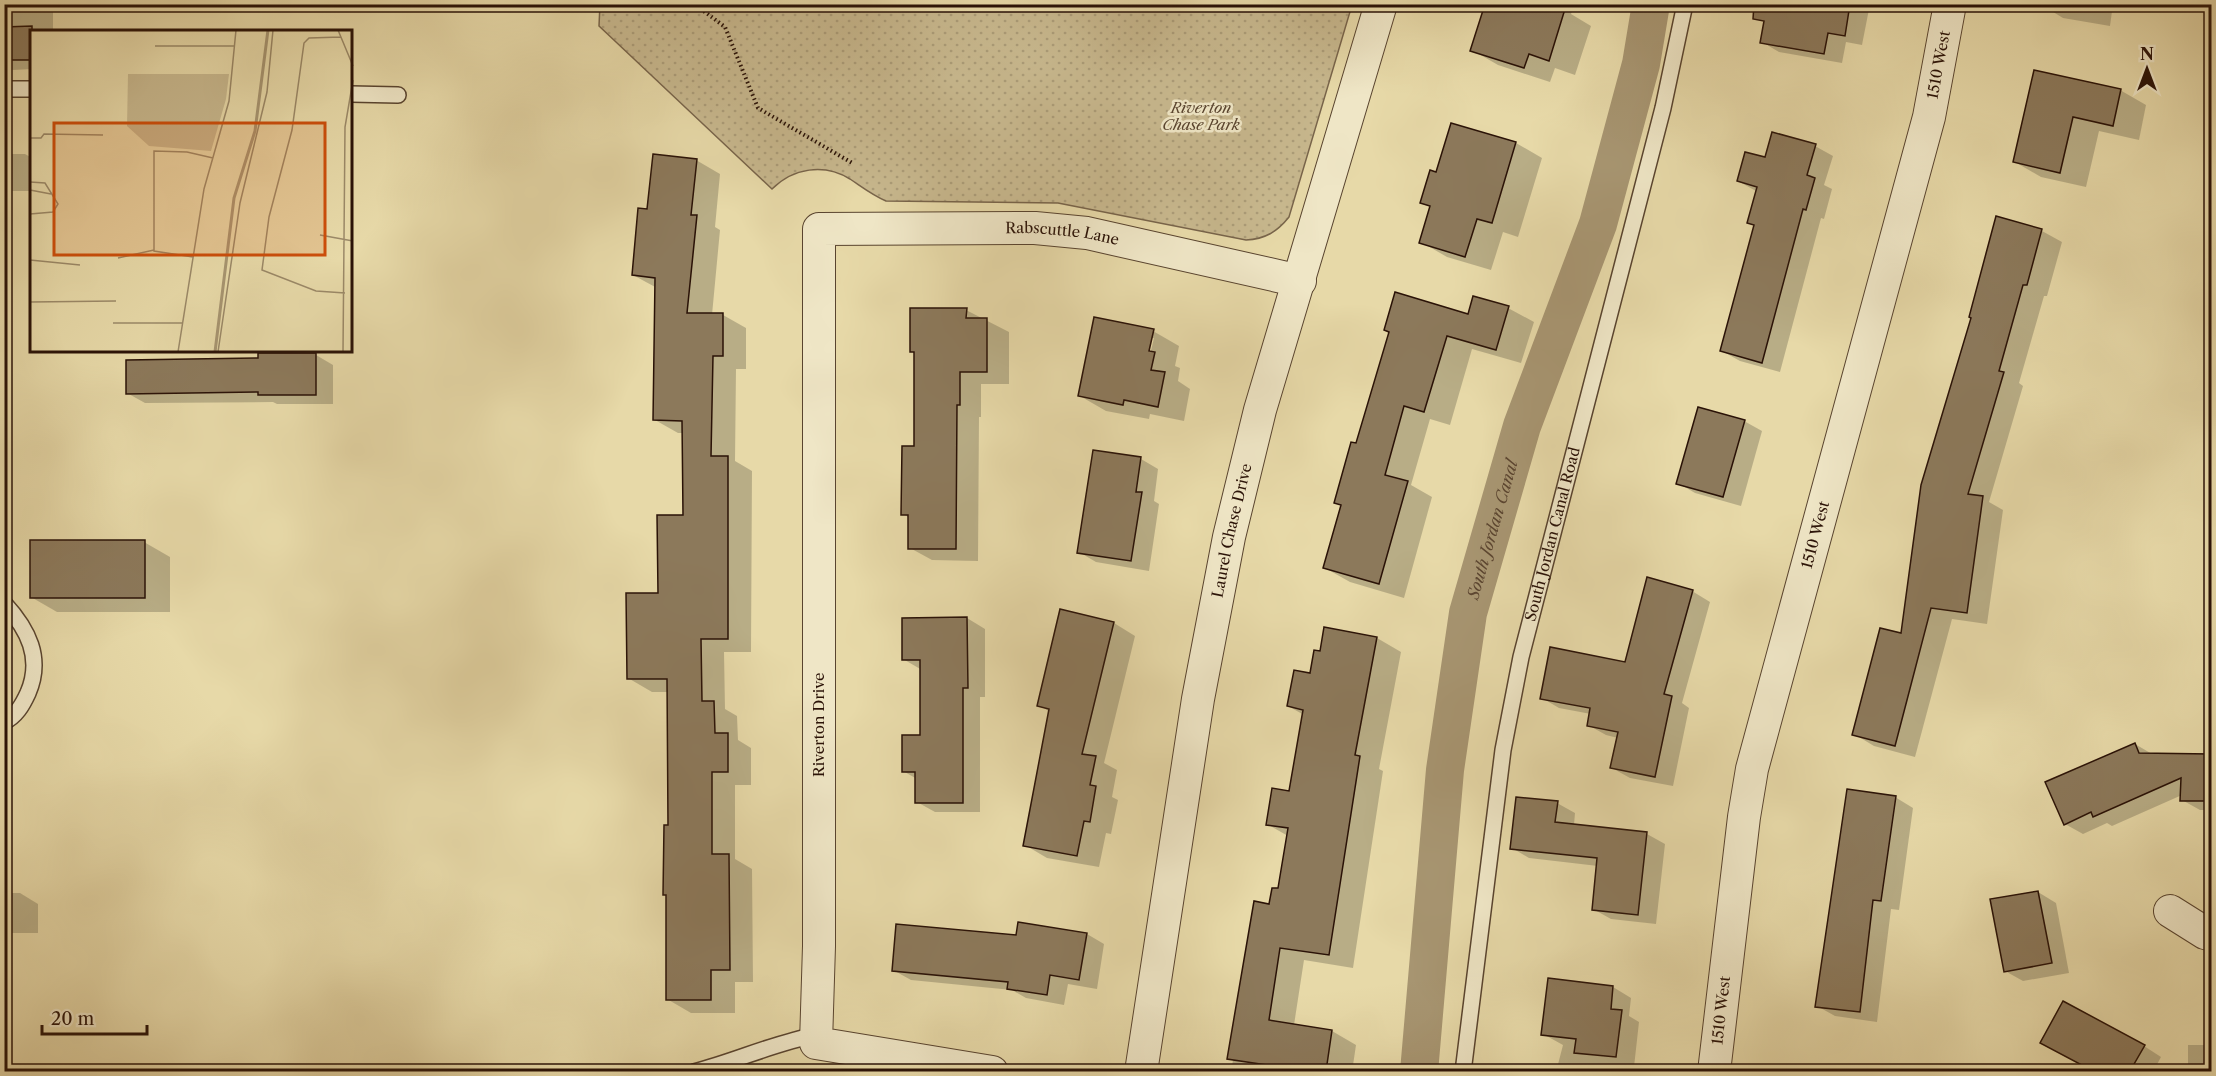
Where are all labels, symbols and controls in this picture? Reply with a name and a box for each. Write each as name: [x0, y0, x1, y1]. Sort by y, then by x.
street label: 1510 West: [1923, 28, 1954, 101]
inset map: [30, 30, 352, 352]
north arrow: [2117, 39, 2177, 99]
text: N: [2140, 44, 2154, 64]
park label: Riverton Chase Park: [1162, 98, 1240, 134]
street label: Rabscuttle Lane: [1005, 218, 1121, 249]
street label: South Jordan Canal Road: [1521, 445, 1584, 623]
water label: South Jordan Canal: [1462, 455, 1522, 602]
street label: Laurel Chase Drive: [1208, 462, 1256, 599]
street label: 1510 West: [1797, 498, 1833, 571]
street label: Riverton Drive: [809, 673, 828, 777]
street label: 1510 West: [1707, 974, 1734, 1046]
scale bar: [42, 998, 147, 1036]
text: 20 m: [51, 1008, 95, 1030]

